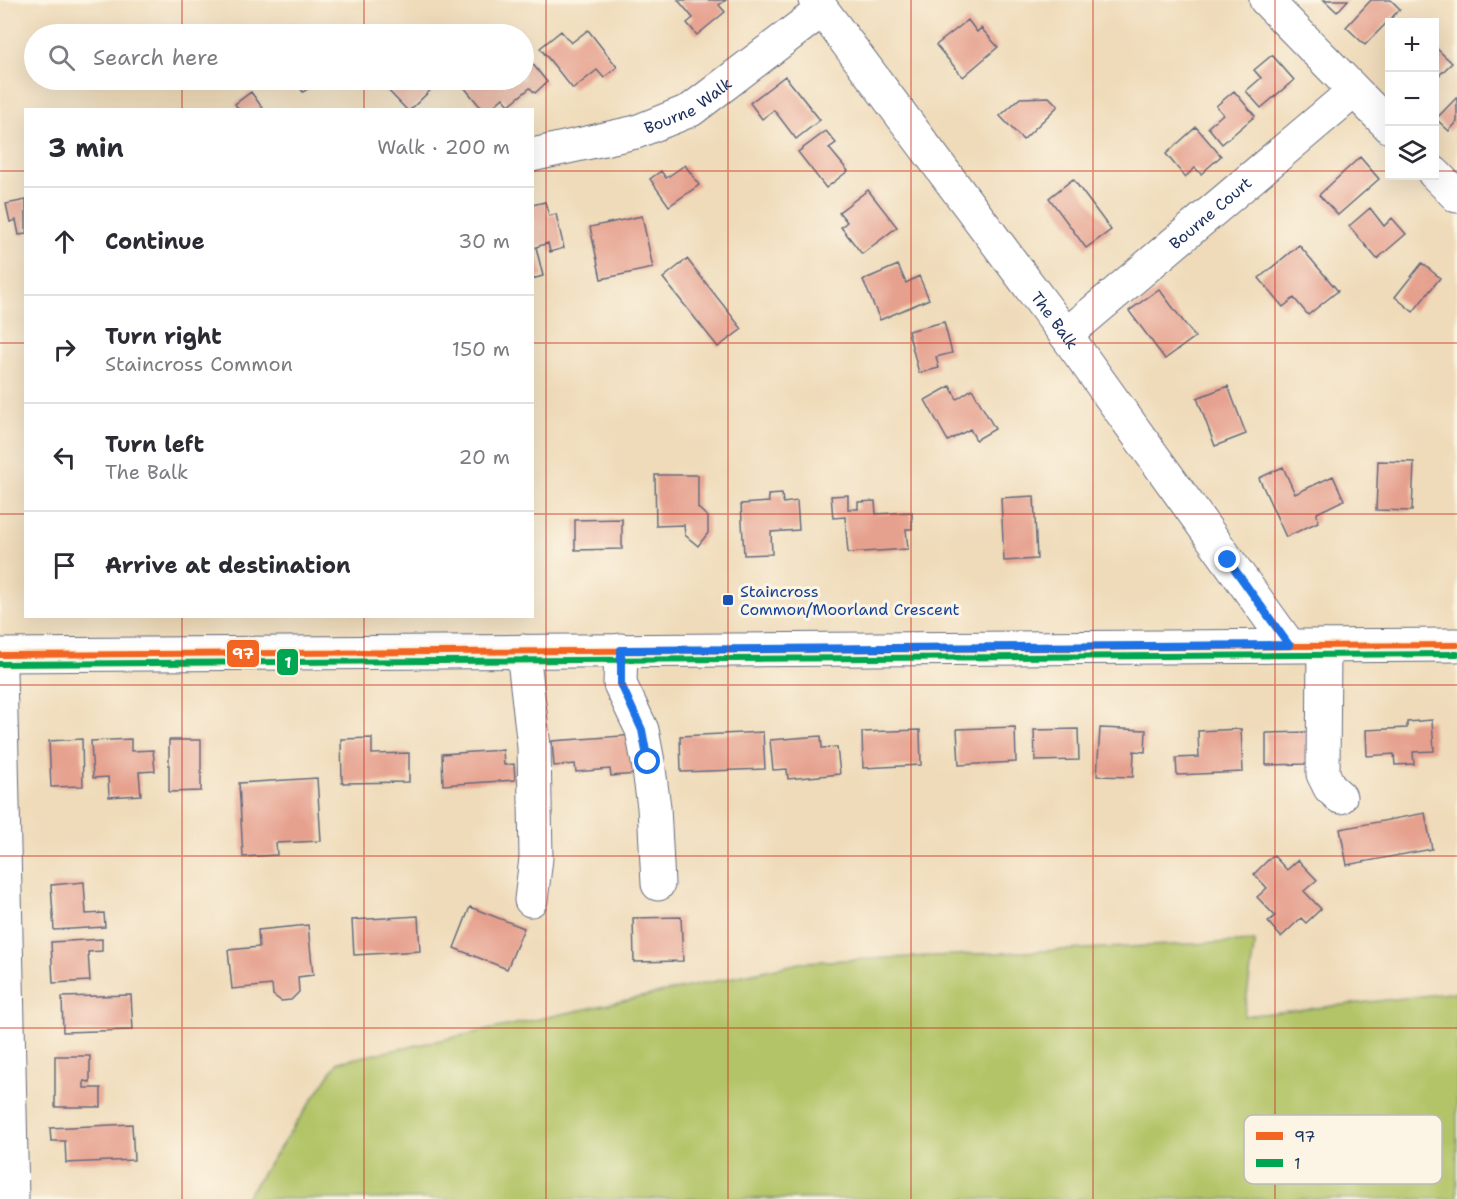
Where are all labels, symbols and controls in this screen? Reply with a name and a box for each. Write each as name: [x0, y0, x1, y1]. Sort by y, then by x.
map controls: [1385, 18, 1439, 180]
button: +: [1385, 18, 1439, 72]
search box: [24, 24, 534, 90]
icon: search: [45, 41, 78, 74]
text: Search here: [93, 43, 219, 72]
street label: Bourne Walk: [641, 72, 736, 138]
button: −: [1385, 72, 1439, 126]
button: layers: [1385, 126, 1439, 180]
text: 3 min: [48, 130, 124, 165]
text: Walk · 200 m: [377, 134, 510, 160]
street label: Bourne Court: [1165, 172, 1256, 254]
icon: ahead: [48, 225, 81, 258]
text: Continue: [105, 227, 205, 256]
text: 30 m: [458, 228, 510, 254]
street label: The Balk: [1026, 287, 1083, 353]
text: Turn right: [105, 322, 222, 351]
icon: right: [48, 333, 81, 366]
text: 150 m: [452, 336, 510, 362]
text: Staincross Common: [105, 351, 293, 377]
text: Turn left: [105, 430, 204, 459]
icon: left: [48, 441, 81, 474]
text: 20 m: [459, 444, 510, 470]
text: The Balk: [105, 459, 188, 485]
route end: [1214, 546, 1240, 572]
icon: arrive: [48, 549, 81, 582]
text: Arrive at destination: [105, 551, 351, 580]
place label: Staincross Common/Moorland Crescent: [740, 581, 960, 620]
marker: Staincross Common/Moorland Crescent: [721, 593, 735, 607]
line badge: 97: [226, 639, 260, 668]
text: 97: [232, 643, 254, 664]
line badge: 1: [276, 648, 299, 676]
text: 1: [284, 652, 292, 673]
route start: [634, 748, 660, 774]
legend: [1244, 1115, 1442, 1184]
text: 97: [1294, 1126, 1315, 1147]
text: 1: [1294, 1153, 1301, 1174]

